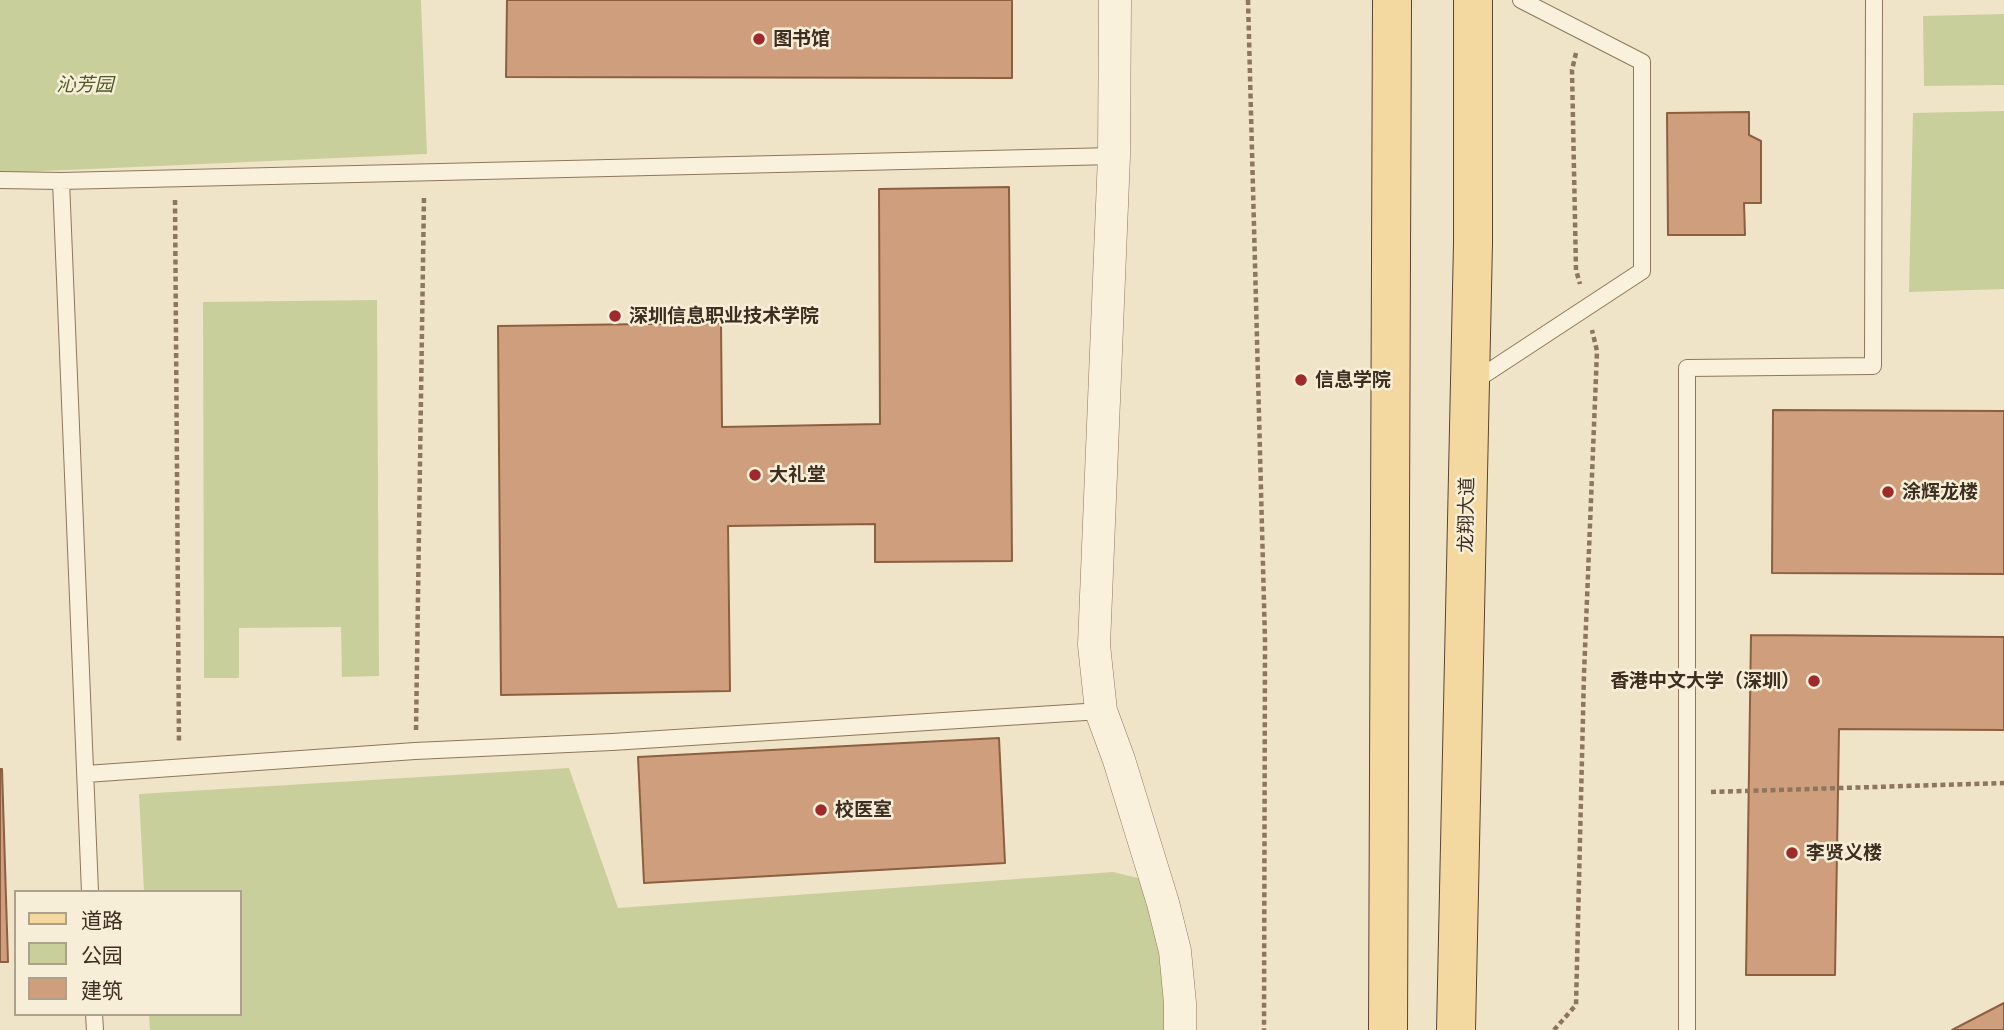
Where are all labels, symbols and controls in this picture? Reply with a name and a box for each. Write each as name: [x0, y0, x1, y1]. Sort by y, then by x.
place label: 图书馆: [773, 28, 830, 50]
marker: 图书馆: [751, 31, 767, 47]
park label: 沁芳园: [57, 74, 113, 96]
place label: 深圳信息职业技术学院: [629, 305, 819, 327]
marker: 深圳信息职业技术学院: [607, 308, 623, 324]
place label: 信息学院: [1315, 369, 1391, 391]
marker: 信息学院: [1293, 372, 1309, 388]
place label: 大礼堂: [769, 464, 826, 486]
marker: 大礼堂: [747, 467, 763, 483]
street label: 龙翔大道: [1455, 477, 1479, 553]
place label: 涂辉龙楼: [1902, 481, 1978, 503]
marker: 涂辉龙楼: [1880, 484, 1896, 500]
place label: 香港中文大学（深圳）: [1610, 670, 1800, 692]
marker: 香港中文大学（深圳）: [1806, 673, 1822, 689]
place label: 校医室: [835, 799, 892, 821]
marker: 校医室: [813, 802, 829, 818]
place label: 李贤义楼: [1806, 842, 1882, 864]
marker: 李贤义楼: [1784, 845, 1800, 861]
legend: [14, 890, 242, 1016]
text: 道路: [81, 909, 123, 933]
text: 公园: [81, 944, 123, 968]
text: 建筑: [81, 979, 123, 1003]

